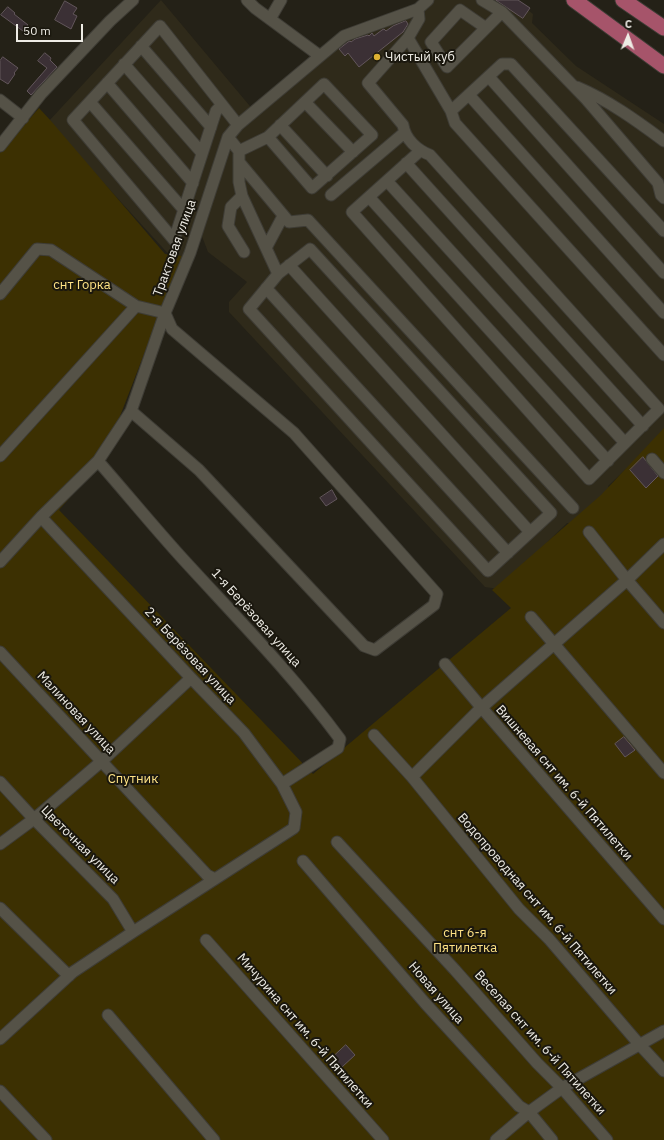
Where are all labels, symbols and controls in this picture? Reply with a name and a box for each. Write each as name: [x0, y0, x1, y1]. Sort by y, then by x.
scale bar: [18, 16, 85, 42]
north arrow: [608, 16, 648, 56]
text: С: [625, 17, 632, 31]
text: 50 m: [23, 23, 51, 38]
place label: Чистый куб: [385, 49, 455, 65]
marker: Чистый куб: [372, 52, 382, 62]
street label: Трактовая улица: [150, 197, 200, 299]
park label: снт Горка: [53, 277, 111, 293]
street label: 1-я Берёзовая улица: [208, 566, 304, 670]
street label: 2-я Берёзовая улица: [141, 604, 239, 708]
street label: Малиновая улица: [34, 668, 118, 758]
street label: Вишневая снт им. 6-й Пятилетки: [492, 702, 636, 864]
park label: Спутник: [108, 771, 158, 787]
street label: Цветочная улица: [38, 803, 122, 887]
street label: Водопроводная снт им. 6-й Пятилетки: [454, 810, 620, 998]
park label: снт 6-я Пятилетка: [433, 925, 497, 956]
street label: Мичурина снт им. 6-й Пятилетки: [234, 950, 376, 1112]
street label: Новая улица: [405, 959, 467, 1027]
street label: Веселая снт им. 6-й Пятилетки: [471, 968, 609, 1118]

